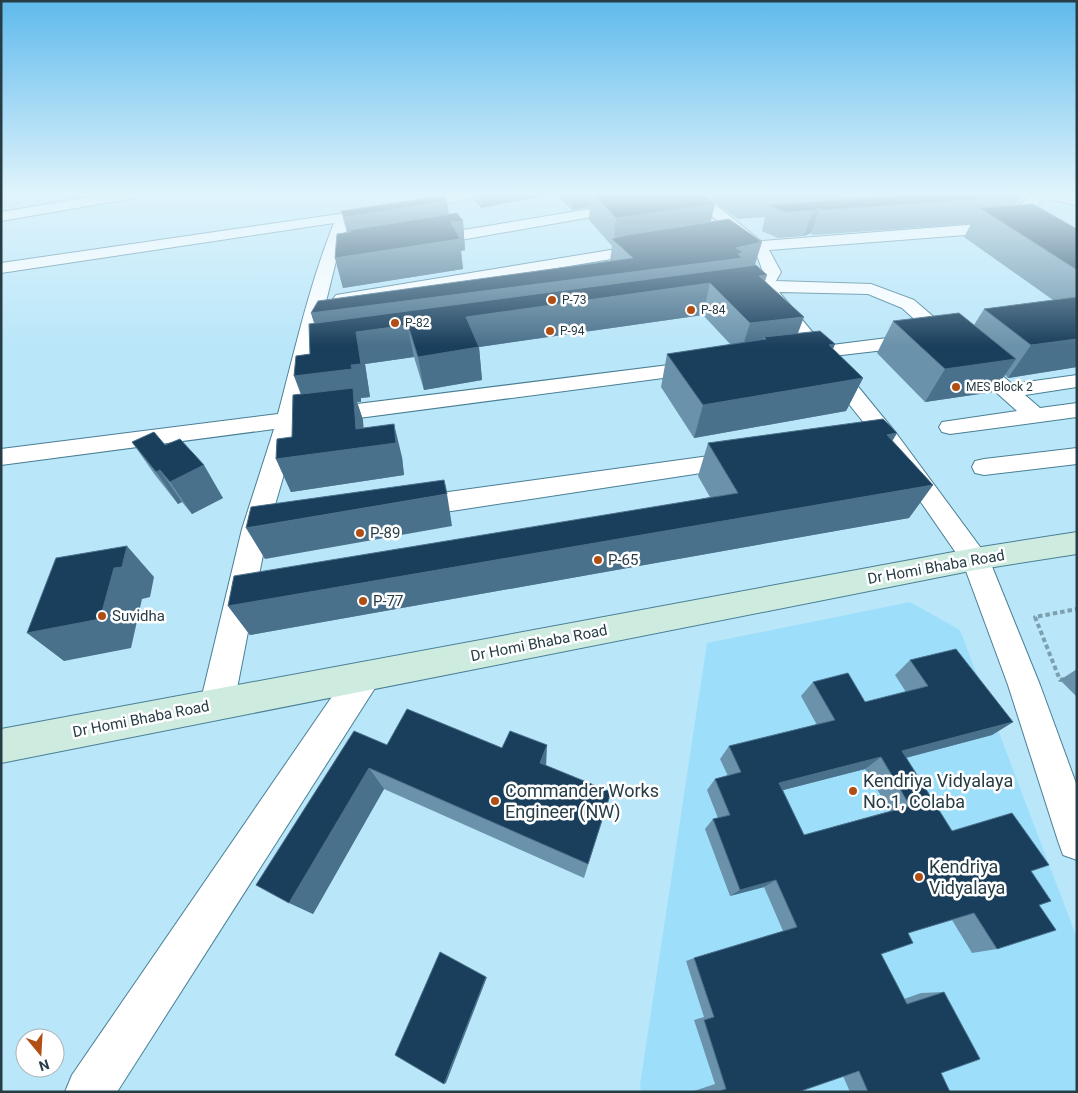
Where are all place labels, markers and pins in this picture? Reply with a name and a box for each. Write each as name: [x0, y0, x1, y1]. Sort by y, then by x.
place label: P-73: [562, 293, 586, 307]
marker: P-73: [546, 294, 558, 306]
place label: P-84: [701, 303, 726, 317]
marker: P-84: [685, 304, 697, 316]
place label: P-82: [405, 316, 430, 330]
marker: P-82: [389, 317, 401, 329]
place label: P-94: [560, 324, 585, 338]
marker: P-94: [544, 325, 556, 337]
place label: MES Block 2: [966, 380, 1033, 394]
marker: MES Block 2: [950, 381, 962, 393]
place label: P-89: [370, 524, 400, 542]
marker: P-89: [354, 527, 366, 539]
place label: P-65: [608, 551, 638, 569]
marker: P-65: [592, 554, 604, 566]
place label: P-77: [373, 592, 403, 610]
marker: P-77: [357, 595, 369, 607]
place label: Suvidha: [112, 607, 165, 625]
marker: Suvidha: [96, 610, 108, 622]
place label: Kendriya Vidyalaya No.1, Colaba: [863, 770, 1013, 812]
place label: Commander Works Engineer (NW): [505, 780, 659, 823]
marker: Kendriya Vidyalaya No.1, Colaba: [847, 785, 859, 797]
marker: Commander Works Engineer (NW): [489, 795, 501, 807]
place label: Kendriya Vidyalaya: [929, 856, 1005, 898]
marker: Kendriya Vidyalaya: [913, 871, 925, 883]

